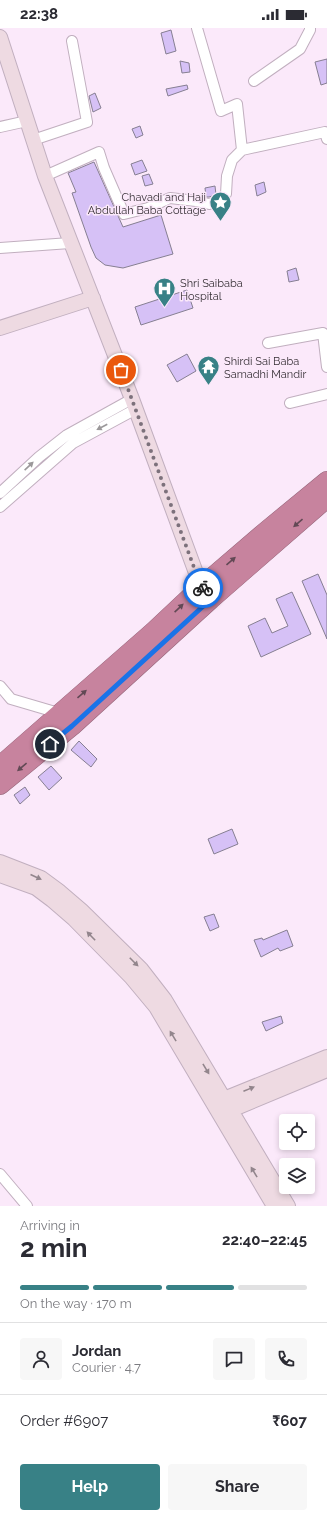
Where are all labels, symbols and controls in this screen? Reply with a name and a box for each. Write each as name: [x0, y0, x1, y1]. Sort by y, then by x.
text: 22:38: [20, 5, 58, 23]
place icon: Chavadi and Haji Abdullah Baba Cottage: [208, 190, 234, 223]
place label: Chavadi and Haji Abdullah Baba Cottage: [88, 191, 207, 217]
hospital icon: Shri Saibaba Hospital: [152, 276, 178, 309]
place label: Shri Saibaba Hospital: [180, 277, 243, 303]
pin: [104, 353, 138, 387]
temple icon: Shirdi Sai Baba Samadhi Mandir: [195, 354, 221, 387]
place label: Shirdi Sai Baba Samadhi Mandir: [224, 355, 306, 381]
icon: bag: [110, 359, 132, 381]
one-way arrow: [96, 424, 107, 431]
one-way arrow: [24, 462, 34, 471]
one-way arrow: [292, 519, 303, 528]
one-way arrow: [226, 556, 237, 565]
courier: [183, 568, 223, 608]
icon: bike: [192, 577, 214, 599]
one-way arrow: [174, 603, 184, 612]
one-way arrow: [77, 689, 87, 699]
pin: [33, 727, 67, 761]
icon: home: [39, 733, 61, 755]
one-way arrow: [16, 762, 27, 771]
one-way arrow: [30, 873, 42, 880]
one-way arrow: [86, 931, 96, 941]
one-way arrow: [129, 957, 139, 967]
one-way arrow: [170, 1030, 177, 1042]
one-way arrow: [203, 1063, 210, 1075]
one-way arrow: [244, 1085, 256, 1091]
map controls: [279, 1114, 315, 1194]
button: locate: [279, 1114, 315, 1150]
button: layers: [279, 1158, 315, 1194]
one-way arrow: [250, 1166, 257, 1178]
text: Arriving in: [20, 1218, 80, 1233]
text: 22:40–22:45: [222, 1231, 307, 1249]
text: 2 min: [20, 1233, 87, 1263]
text: On the way · 170 m: [20, 1296, 132, 1311]
button: person: [20, 1338, 62, 1380]
button: chat: [213, 1338, 255, 1380]
button: phone: [265, 1338, 307, 1380]
text: Jordan: [72, 1342, 121, 1360]
text: Courier · 4.7: [72, 1360, 141, 1375]
text: Order #6907: [20, 1412, 108, 1430]
text: ₹607: [272, 1412, 307, 1430]
button: Help: [20, 1464, 160, 1510]
button: Share: [168, 1464, 307, 1510]

